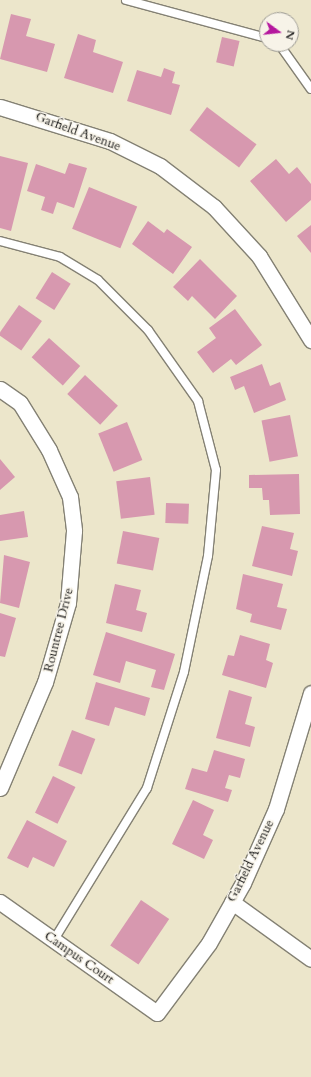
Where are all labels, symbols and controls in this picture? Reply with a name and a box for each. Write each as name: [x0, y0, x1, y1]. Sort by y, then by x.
north arrow: [259, 12, 299, 52]
text: N: [282, 28, 299, 42]
street label: Garfield Avenue: [33, 109, 123, 155]
street label: Rountree Drive: [41, 586, 77, 674]
street label: Garfield Avenue: [224, 817, 278, 905]
street label: Campus Court: [41, 928, 117, 988]

